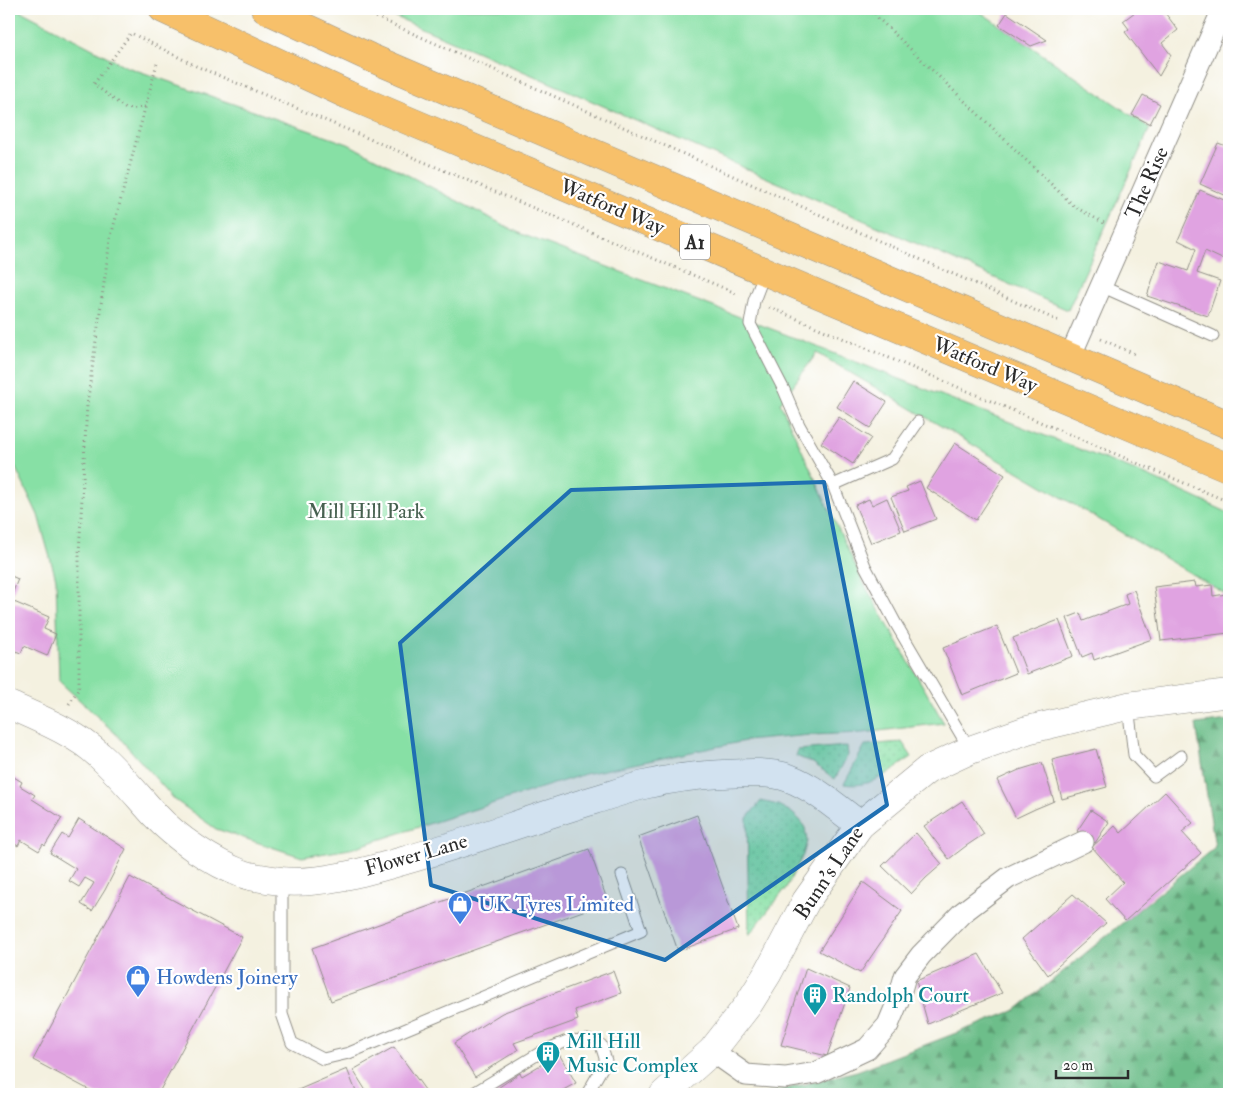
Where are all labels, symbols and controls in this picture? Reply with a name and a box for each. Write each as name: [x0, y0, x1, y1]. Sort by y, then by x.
street label: The Rise: [1119, 142, 1175, 223]
street label: Watford Way: [555, 172, 669, 241]
road number: A1: [680, 224, 710, 260]
street label: Watford Way: [928, 330, 1042, 399]
park label: Mill Hill Park: [307, 498, 425, 525]
street label: Bunn's Lane: [788, 821, 870, 925]
street label: Flower Lane: [361, 827, 471, 883]
shop icon: UK Tyres Limited: [447, 891, 473, 925]
place label: UK Tyres Limited: [478, 891, 635, 918]
shop icon: Howdens Joinery: [125, 964, 151, 998]
place label: Howdens Joinery: [156, 964, 298, 991]
building icon: Randolph Court: [802, 982, 828, 1016]
place label: Randolph Court: [832, 982, 969, 1009]
place label: Mill Hill Music Complex: [566, 1028, 699, 1079]
building icon: Mill Hill Music Complex: [535, 1040, 561, 1074]
scale bar: [1056, 1048, 1128, 1080]
text: 20 m: [1063, 1056, 1093, 1075]

